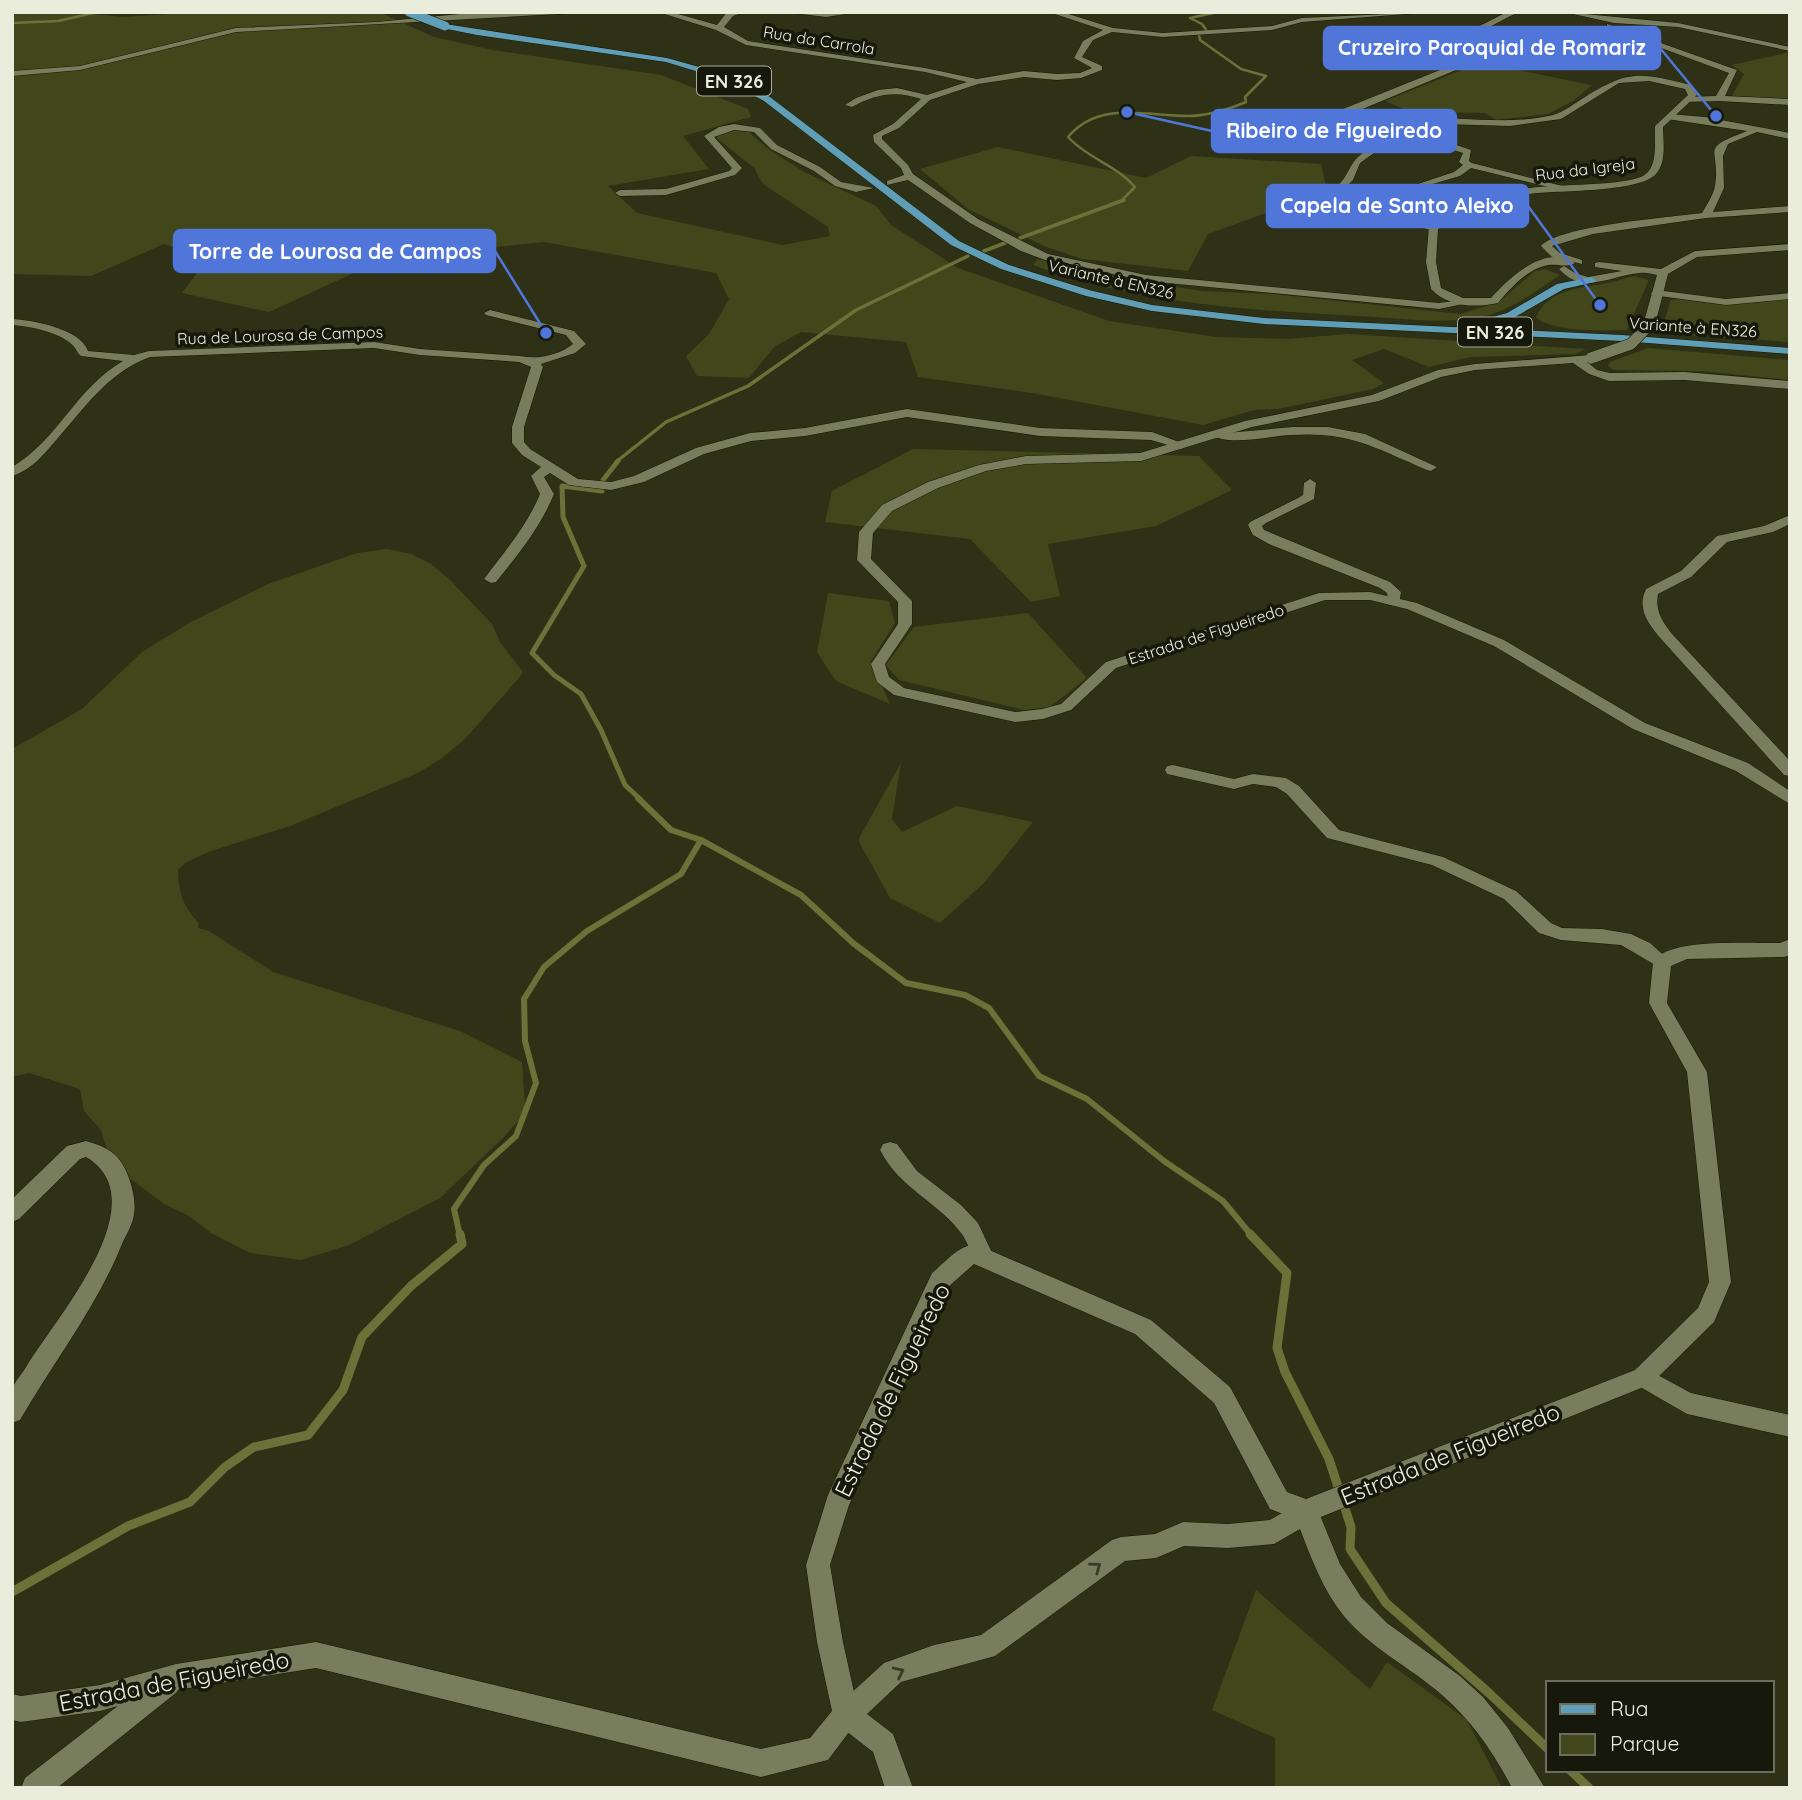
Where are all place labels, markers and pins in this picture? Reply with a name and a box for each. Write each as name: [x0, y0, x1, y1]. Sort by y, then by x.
callout: Cruzeiro Paroquial de Romariz: [1324, 27, 1660, 69]
callout: Ribeiro de Figueiredo: [1212, 110, 1456, 152]
callout: Capela de Santo Aleixo: [1267, 185, 1528, 227]
callout: Torre de Lourosa de Campos: [174, 230, 495, 272]

